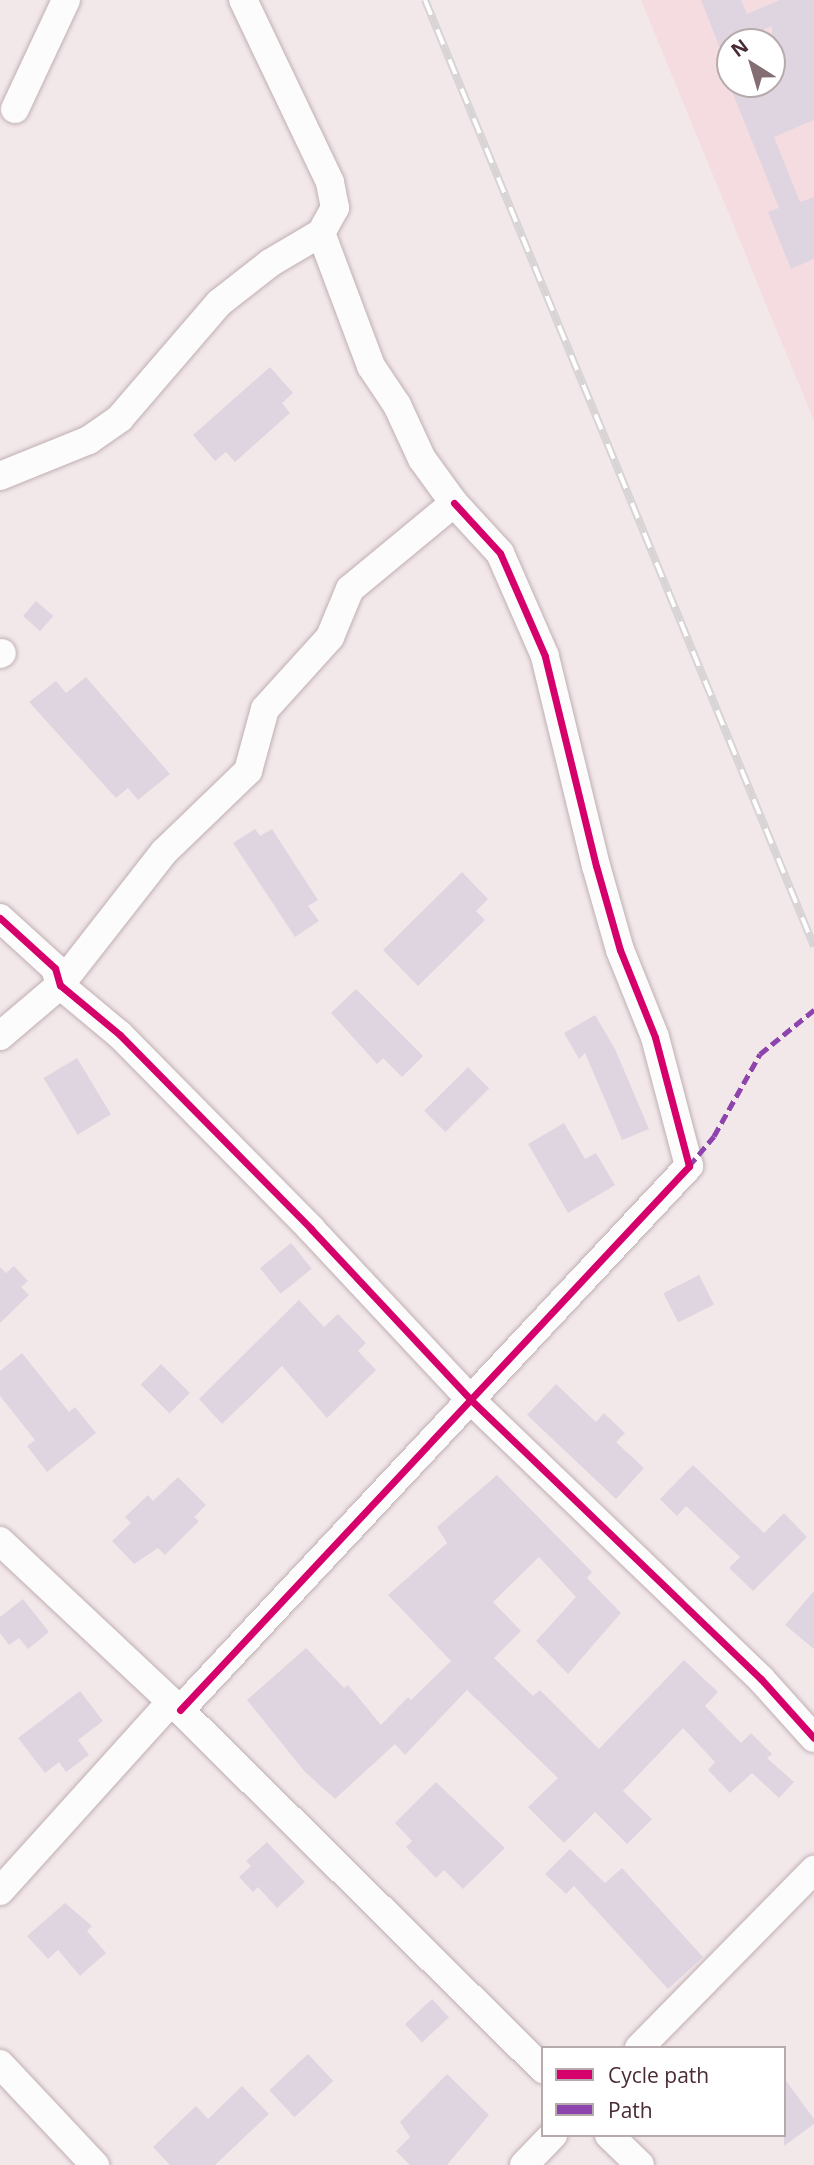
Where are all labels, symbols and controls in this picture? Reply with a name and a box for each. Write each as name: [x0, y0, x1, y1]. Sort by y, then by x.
north arrow: [716, 28, 786, 98]
text: N: [726, 33, 754, 63]
legend: [541, 2046, 786, 2137]
text: Cycle path: [608, 2061, 709, 2089]
text: Path: [608, 2096, 653, 2124]

